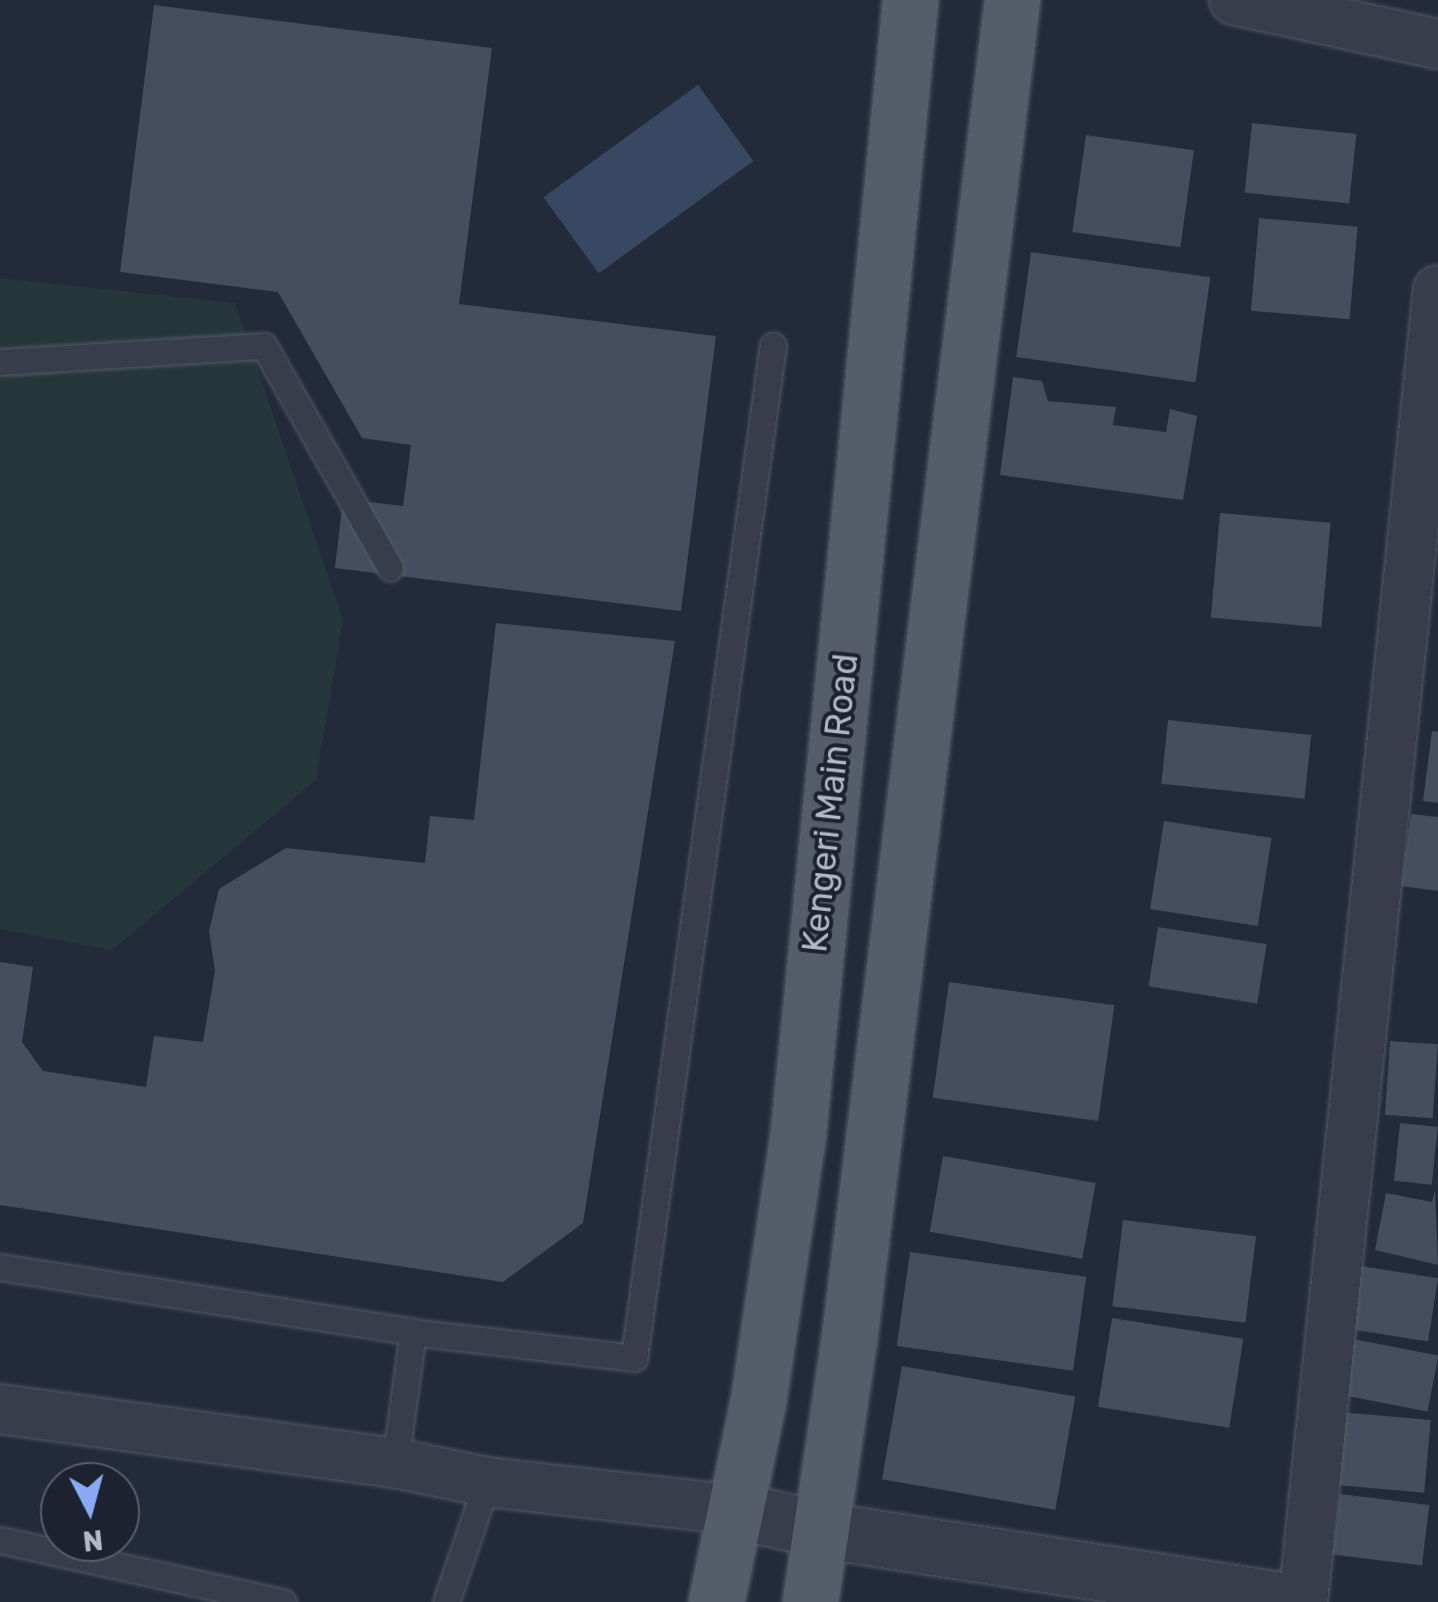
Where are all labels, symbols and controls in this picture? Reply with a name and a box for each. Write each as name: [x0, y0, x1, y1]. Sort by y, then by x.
street label: Kengeri Main Road: [793, 652, 867, 954]
north arrow: [40, 1462, 140, 1562]
text: N: [81, 1523, 105, 1558]

